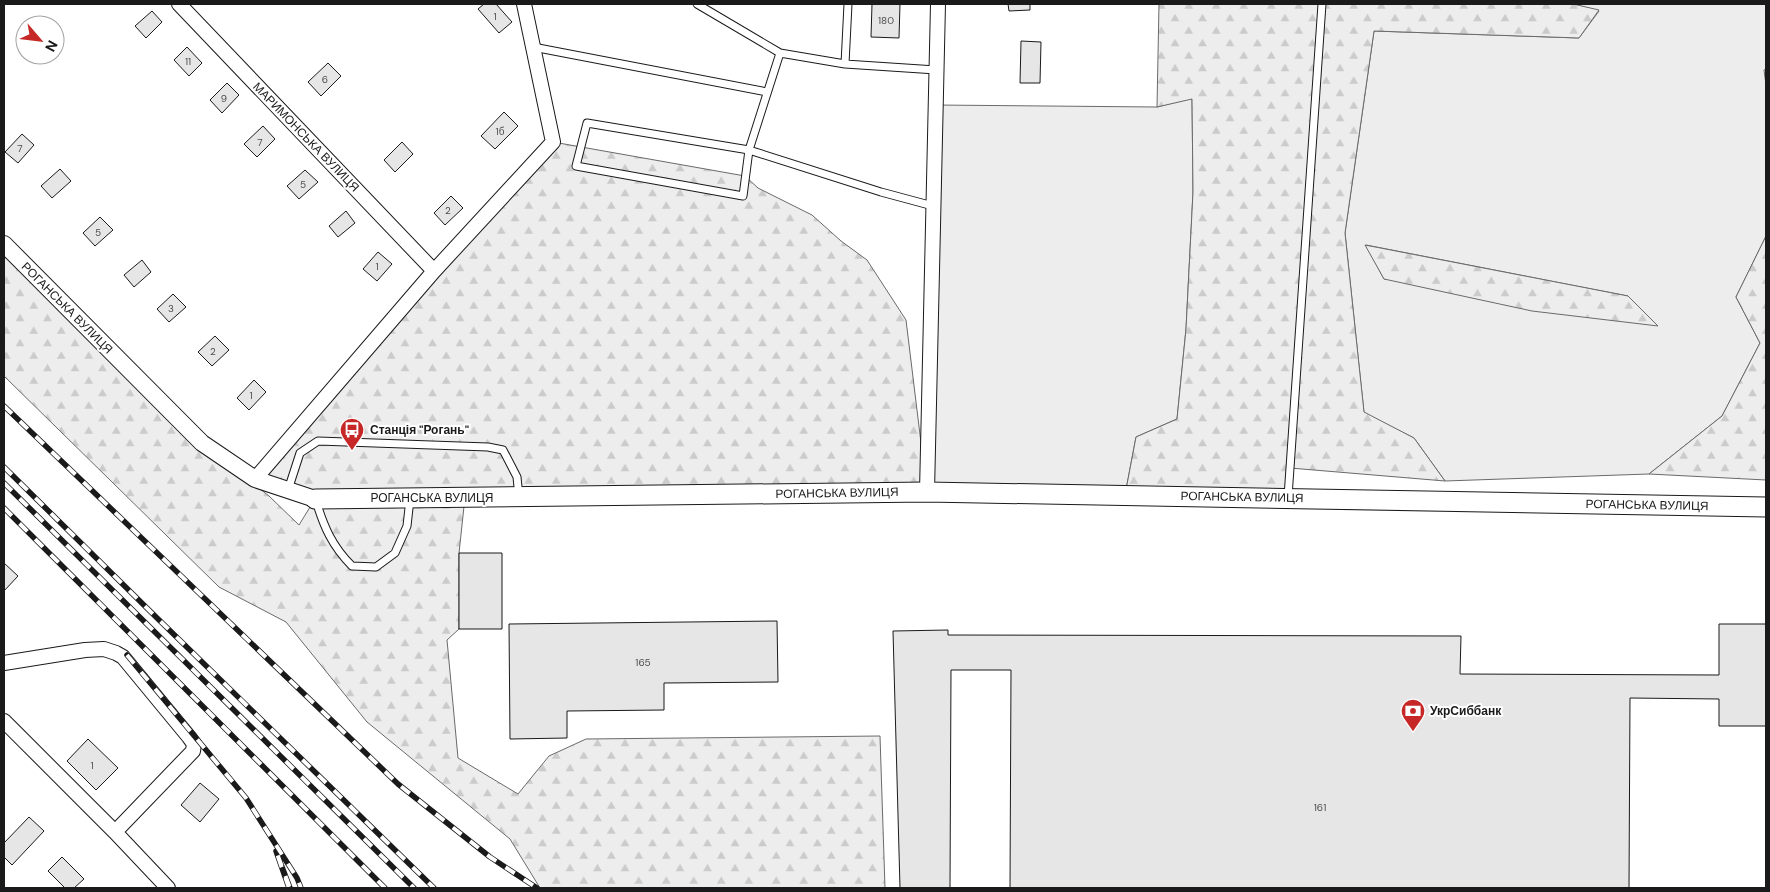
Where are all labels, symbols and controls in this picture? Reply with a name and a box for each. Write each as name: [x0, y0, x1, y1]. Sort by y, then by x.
house number: 1: [493, 10, 497, 23]
house number: 180: [878, 14, 894, 27]
north arrow: [15, 15, 65, 65]
text: N: [41, 37, 62, 55]
house number: 11: [185, 55, 191, 68]
house number: 6: [322, 73, 328, 86]
street label: МАРИМОНСЬКА ВУЛИЦЯ: [249, 79, 363, 195]
house number: 9: [221, 92, 227, 105]
house number: 1б: [496, 125, 505, 138]
house number: 7: [257, 136, 263, 149]
house number: 7: [17, 142, 23, 155]
house number: 5: [300, 178, 306, 191]
house number: 2: [445, 204, 451, 217]
house number: 5: [95, 226, 101, 239]
street label: РОГАНСЬКА ВУЛИЦЯ: [18, 259, 116, 357]
house number: 1: [375, 260, 379, 273]
house number: 3: [168, 302, 174, 315]
house number: 2: [210, 345, 216, 358]
house number: 1: [249, 389, 253, 402]
bus stop icon: Станція "Рогань": [339, 417, 365, 451]
place label: Станція "Рогань": [370, 422, 469, 438]
street label: РОГАНСЬКА ВУЛИЦЯ: [775, 484, 899, 502]
street label: РОГАНСЬКА ВУЛИЦЯ: [1180, 488, 1304, 506]
street label: РОГАНСЬКА ВУЛИЦЯ: [370, 490, 494, 506]
street label: РОГАНСЬКА ВУЛИЦЯ: [1585, 496, 1709, 514]
house number: 165: [635, 656, 651, 669]
bank icon: УкрСиббанк: [1400, 698, 1426, 732]
place label: УкрСиббанк: [1430, 703, 1502, 719]
house number: 1: [90, 759, 94, 772]
house number: 161: [1314, 801, 1326, 814]

